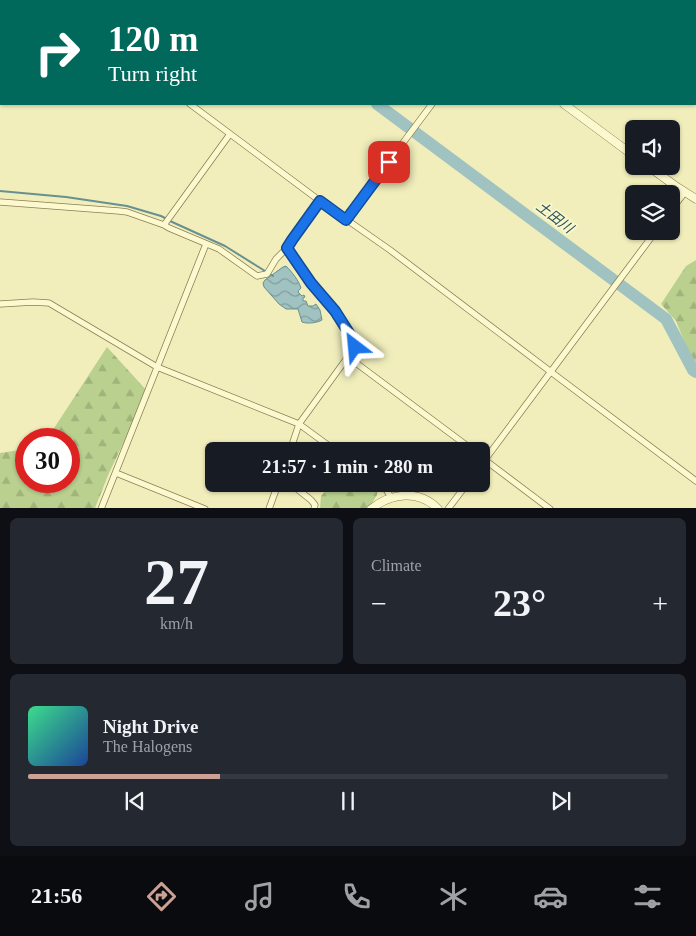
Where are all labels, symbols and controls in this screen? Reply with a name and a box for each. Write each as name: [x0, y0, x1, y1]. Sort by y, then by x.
icon: right: [25, 20, 90, 85]
text: 120 m: [108, 20, 198, 59]
text: Turn right: [108, 61, 197, 86]
map controls: [625, 120, 680, 240]
button: sound: [625, 120, 680, 175]
pin: [368, 141, 410, 183]
icon: arrive: [375, 148, 403, 176]
button: layers: [625, 185, 680, 240]
water label: 土田川: [533, 199, 578, 237]
position arrow: [328, 320, 380, 372]
speed limit sign: 30: [15, 428, 80, 493]
text: 21:57 · 1 min · 280 m: [262, 456, 433, 477]
text: 27: [144, 546, 209, 618]
text: Climate: [371, 557, 422, 574]
text: 23°: [493, 582, 546, 624]
text: −: [371, 588, 387, 619]
text: +: [652, 588, 668, 619]
text: km/h: [160, 615, 193, 632]
text: Night Drive: [103, 716, 199, 737]
text: The Halogens: [103, 738, 192, 755]
icon: previous: [121, 787, 149, 815]
icon: pause: [334, 787, 362, 815]
icon: next: [547, 787, 575, 815]
icon: directions: [144, 879, 179, 914]
icon: music: [242, 879, 277, 914]
icon: phone: [339, 879, 374, 914]
icon: climate: [436, 879, 471, 914]
icon: car: [533, 879, 568, 914]
icon: filters: [630, 879, 665, 914]
text: 21:56: [31, 883, 82, 908]

